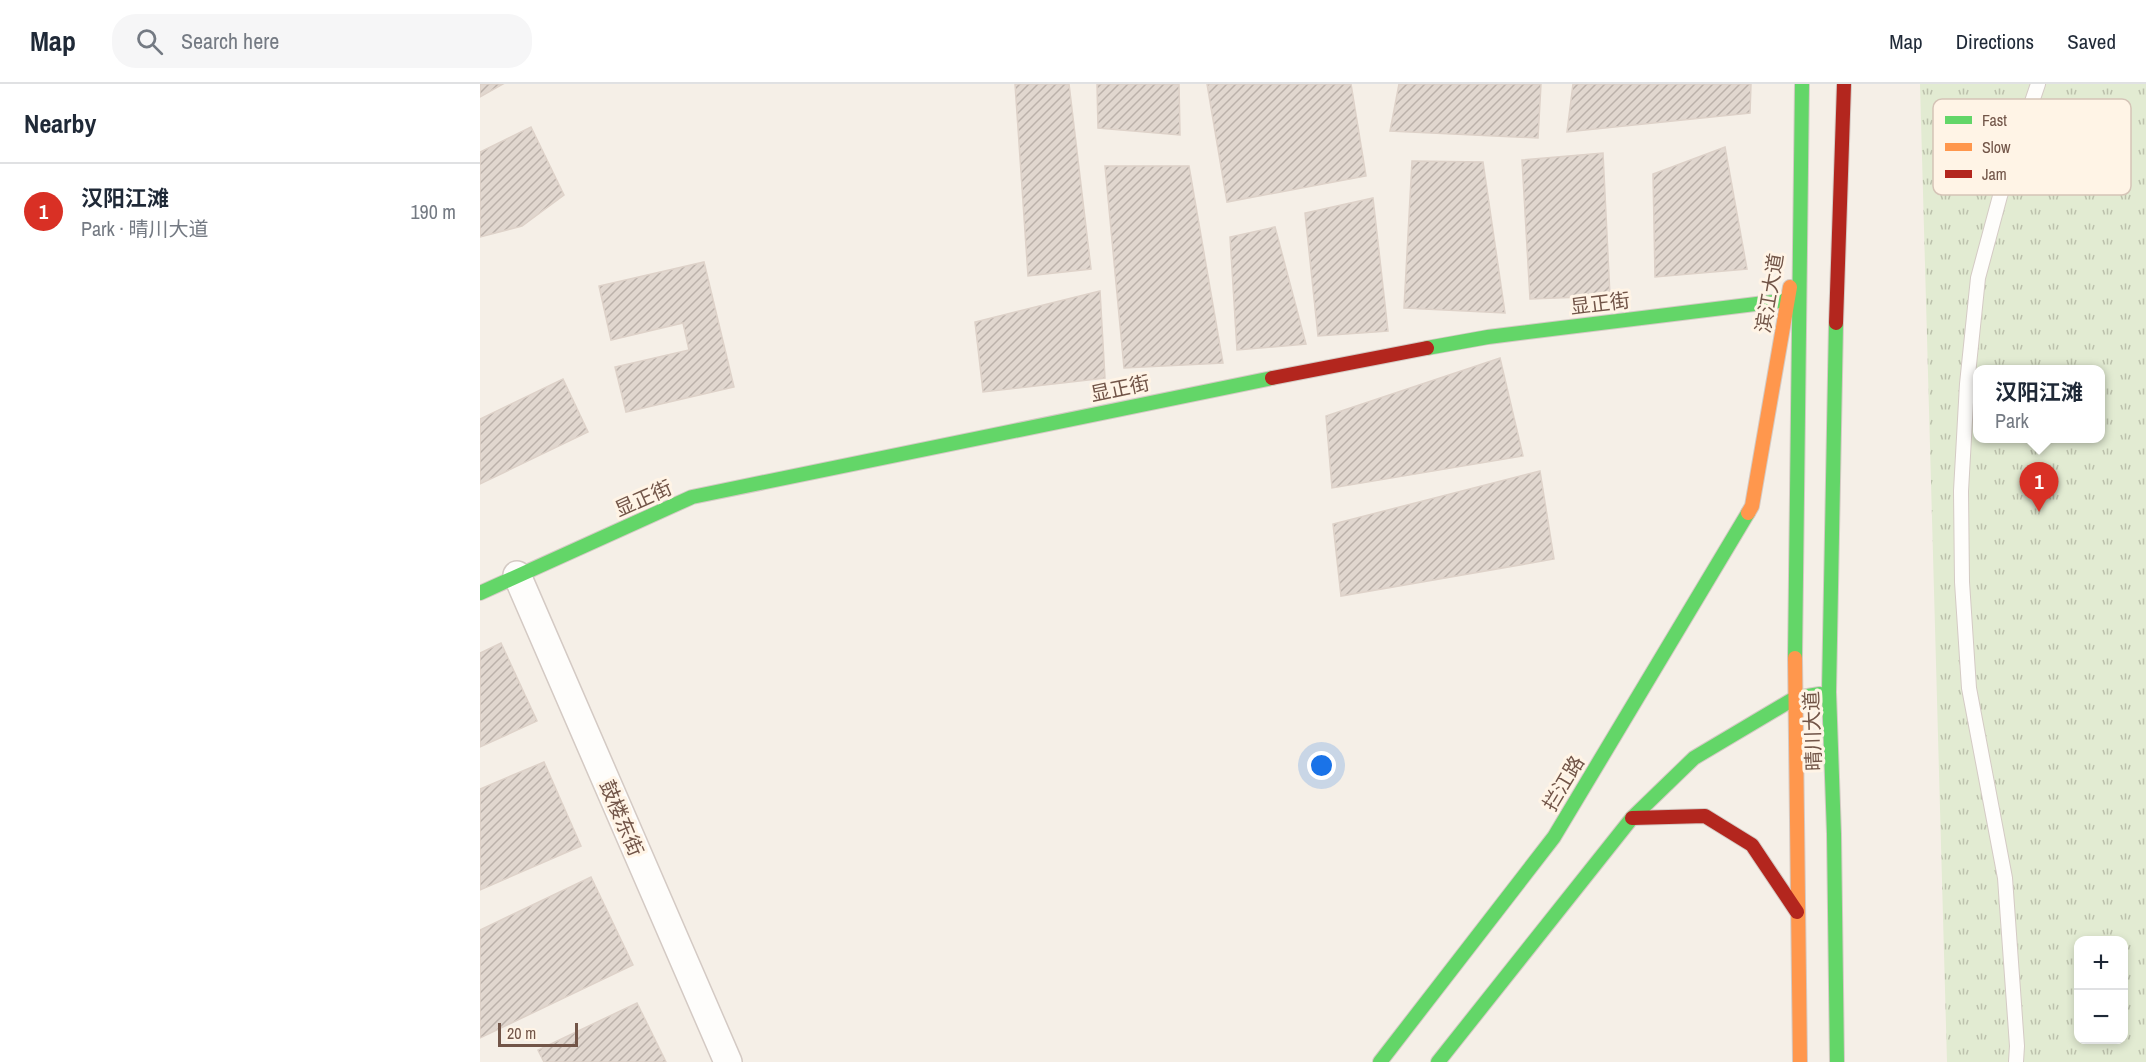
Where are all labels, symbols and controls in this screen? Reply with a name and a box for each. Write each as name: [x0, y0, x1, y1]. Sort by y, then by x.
search box: [112, 14, 532, 68]
text: Map: [30, 22, 76, 60]
icon: search: [133, 25, 166, 58]
text: Search here: [181, 26, 279, 56]
text: Map: [1889, 27, 1923, 56]
text: Directions: [1956, 27, 2034, 56]
text: Saved: [2067, 27, 2116, 56]
legend: [1933, 99, 2131, 195]
text: Nearby: [24, 106, 96, 141]
text: Fast: [1982, 109, 2007, 131]
text: Slow: [1982, 136, 2011, 158]
text: Jam: [1982, 163, 2007, 185]
text: 汉阳江滩: [81, 183, 169, 213]
text: 1: [39, 198, 48, 225]
text: 190 m: [410, 198, 456, 225]
text: Park · 晴川大道: [81, 215, 208, 242]
street label: 滨江大道: [1749, 251, 1789, 335]
street label: 显正街: [1569, 286, 1631, 320]
popup: [1973, 365, 2105, 443]
street label: 显正街: [1088, 369, 1152, 407]
text: 汉阳江滩: [1995, 377, 2083, 407]
text: Park: [1995, 407, 2029, 434]
pin: 1: [2020, 462, 2058, 512]
street label: 显正街: [610, 473, 676, 523]
street label: 晴川大道: [1797, 691, 1827, 771]
street label: 拦江路: [1536, 750, 1590, 816]
your location: [1307, 751, 1336, 780]
street label: 鼓楼东街: [594, 776, 650, 860]
map controls: [2074, 936, 2128, 1044]
button: +: [2074, 936, 2128, 990]
button: −: [2074, 990, 2128, 1044]
scale bar: [498, 1020, 578, 1048]
text: 20 m: [507, 1022, 536, 1044]

